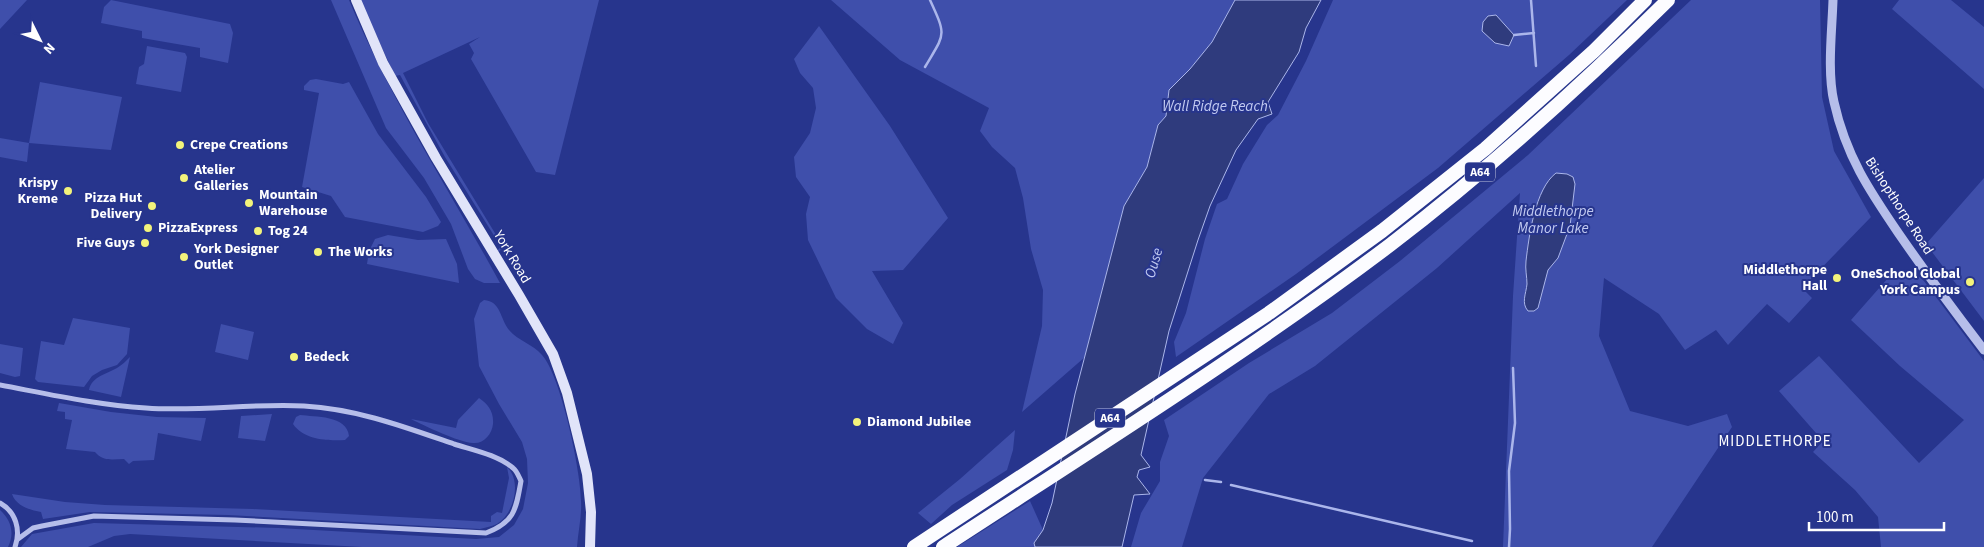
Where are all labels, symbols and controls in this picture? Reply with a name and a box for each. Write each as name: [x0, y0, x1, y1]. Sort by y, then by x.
north arrow: [15, 15, 65, 65]
text: N: [38, 38, 59, 58]
water label: Wall Ridge Reach: [1162, 96, 1268, 117]
place label: Crepe Creations: [190, 135, 288, 155]
marker: Crepe Creations: [174, 139, 186, 151]
street label: Bishopthorpe Road: [1860, 153, 1938, 259]
place label: Atelier Galleries: [193, 160, 248, 196]
road number: A64: [1465, 162, 1495, 182]
marker: Atelier Galleries: [178, 172, 190, 184]
place label: Krispy Kreme: [17, 173, 59, 209]
marker: Krispy Kreme: [62, 185, 74, 197]
place label: Mountain Warehouse: [259, 185, 327, 221]
place label: Pizza Hut Delivery: [84, 188, 143, 224]
marker: Mountain Warehouse: [243, 197, 255, 209]
marker: Pizza Hut Delivery: [146, 200, 158, 212]
water label: Middlethorpe Manor Lake: [1512, 201, 1594, 239]
place label: PizzaExpress: [158, 218, 238, 238]
place label: Tog 24: [268, 221, 308, 241]
marker: PizzaExpress: [142, 222, 154, 234]
marker: Tog 24: [252, 225, 264, 237]
street label: York Road: [488, 226, 536, 287]
place label: Five Guys: [76, 233, 135, 253]
marker: Five Guys: [139, 237, 151, 249]
place label: York Designer Outlet: [193, 239, 279, 275]
place label: The Works: [328, 242, 392, 262]
water label: Ouse: [1140, 245, 1168, 281]
marker: The Works: [312, 246, 324, 258]
marker: York Designer Outlet: [178, 251, 190, 263]
place label: Middlethorpe Hall: [1743, 260, 1827, 296]
place label: OneSchool Global York Campus: [1851, 264, 1960, 300]
marker: Middlethorpe Hall: [1831, 272, 1843, 284]
marker: OneSchool Global York Campus: [1964, 276, 1976, 288]
place label: Bedeck: [304, 347, 350, 367]
marker: Bedeck: [288, 351, 300, 363]
road number: A64: [1095, 408, 1125, 428]
place label: Diamond Jubilee: [867, 412, 971, 432]
marker: Diamond Jubilee: [851, 416, 863, 428]
district label: MIDDLETHORPE: [1718, 431, 1832, 452]
scale bar: [1809, 500, 1944, 532]
text: 100 m: [1816, 507, 1854, 528]

